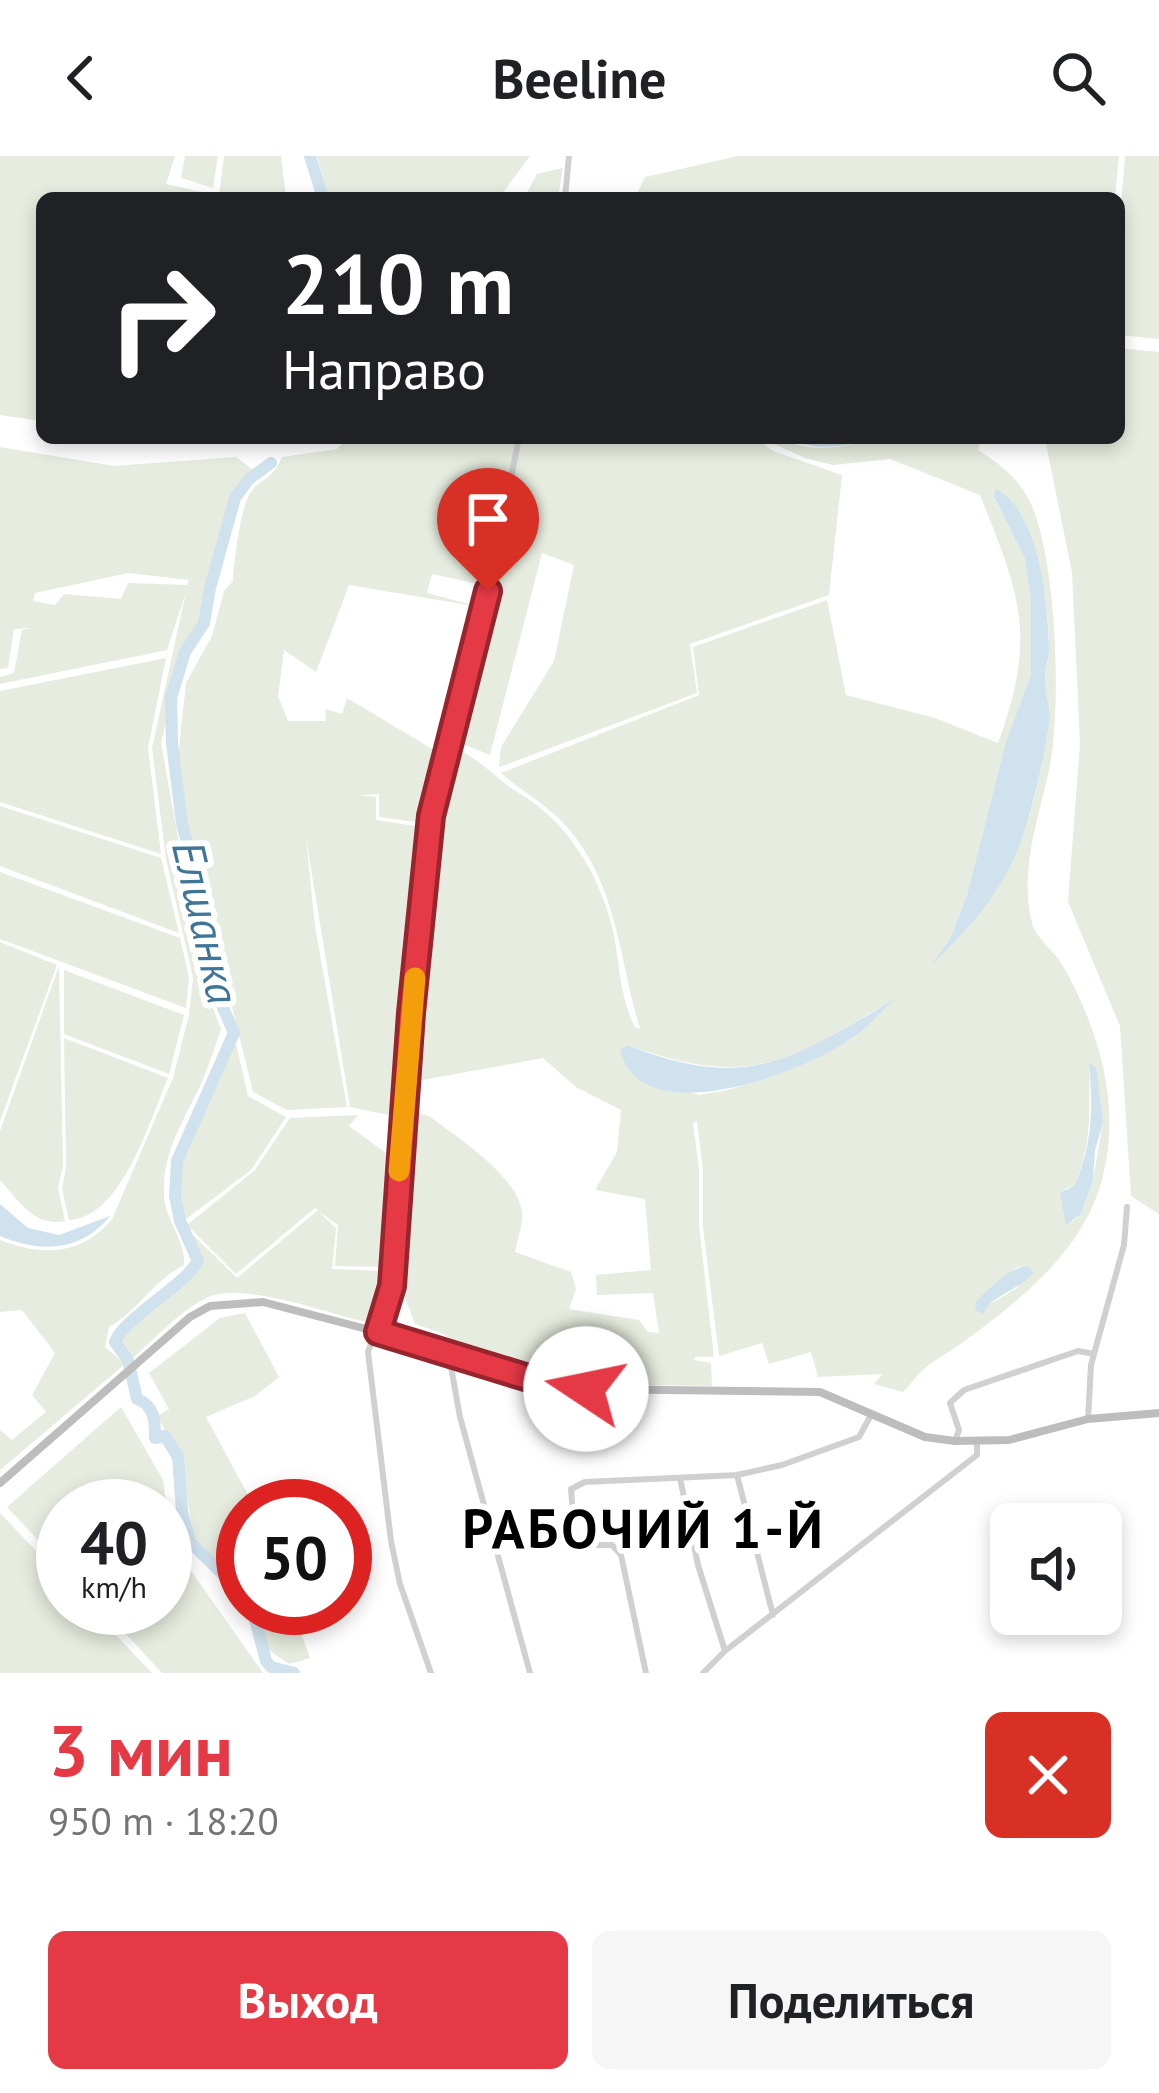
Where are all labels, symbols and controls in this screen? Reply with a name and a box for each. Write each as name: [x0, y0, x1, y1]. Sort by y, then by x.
text: Beeline: [493, 43, 666, 113]
icon: back: [48, 45, 114, 111]
icon: search: [1045, 45, 1111, 111]
text: 210 m: [282, 228, 514, 337]
icon: right: [84, 240, 240, 396]
text: Направо: [282, 334, 486, 404]
pin: [437, 468, 539, 591]
icon: arrive: [455, 486, 521, 552]
water label: Елшанка: [160, 835, 254, 1009]
position arrow: [523, 1326, 649, 1452]
speed limit sign: 50: [216, 1479, 372, 1635]
district label: РАБОЧИЙ 1‑Й: [462, 1493, 826, 1563]
text: 40: [80, 1503, 148, 1581]
map controls: [990, 1503, 1122, 1635]
button: sound: [990, 1503, 1122, 1635]
text: km/h: [81, 1567, 147, 1606]
text: 3 мин: [48, 1703, 233, 1796]
button: close: [985, 1712, 1111, 1838]
text: 950 m · 18:20: [48, 1795, 279, 1846]
button: Выход: [48, 1931, 568, 2069]
button: Поделиться: [592, 1931, 1111, 2069]

